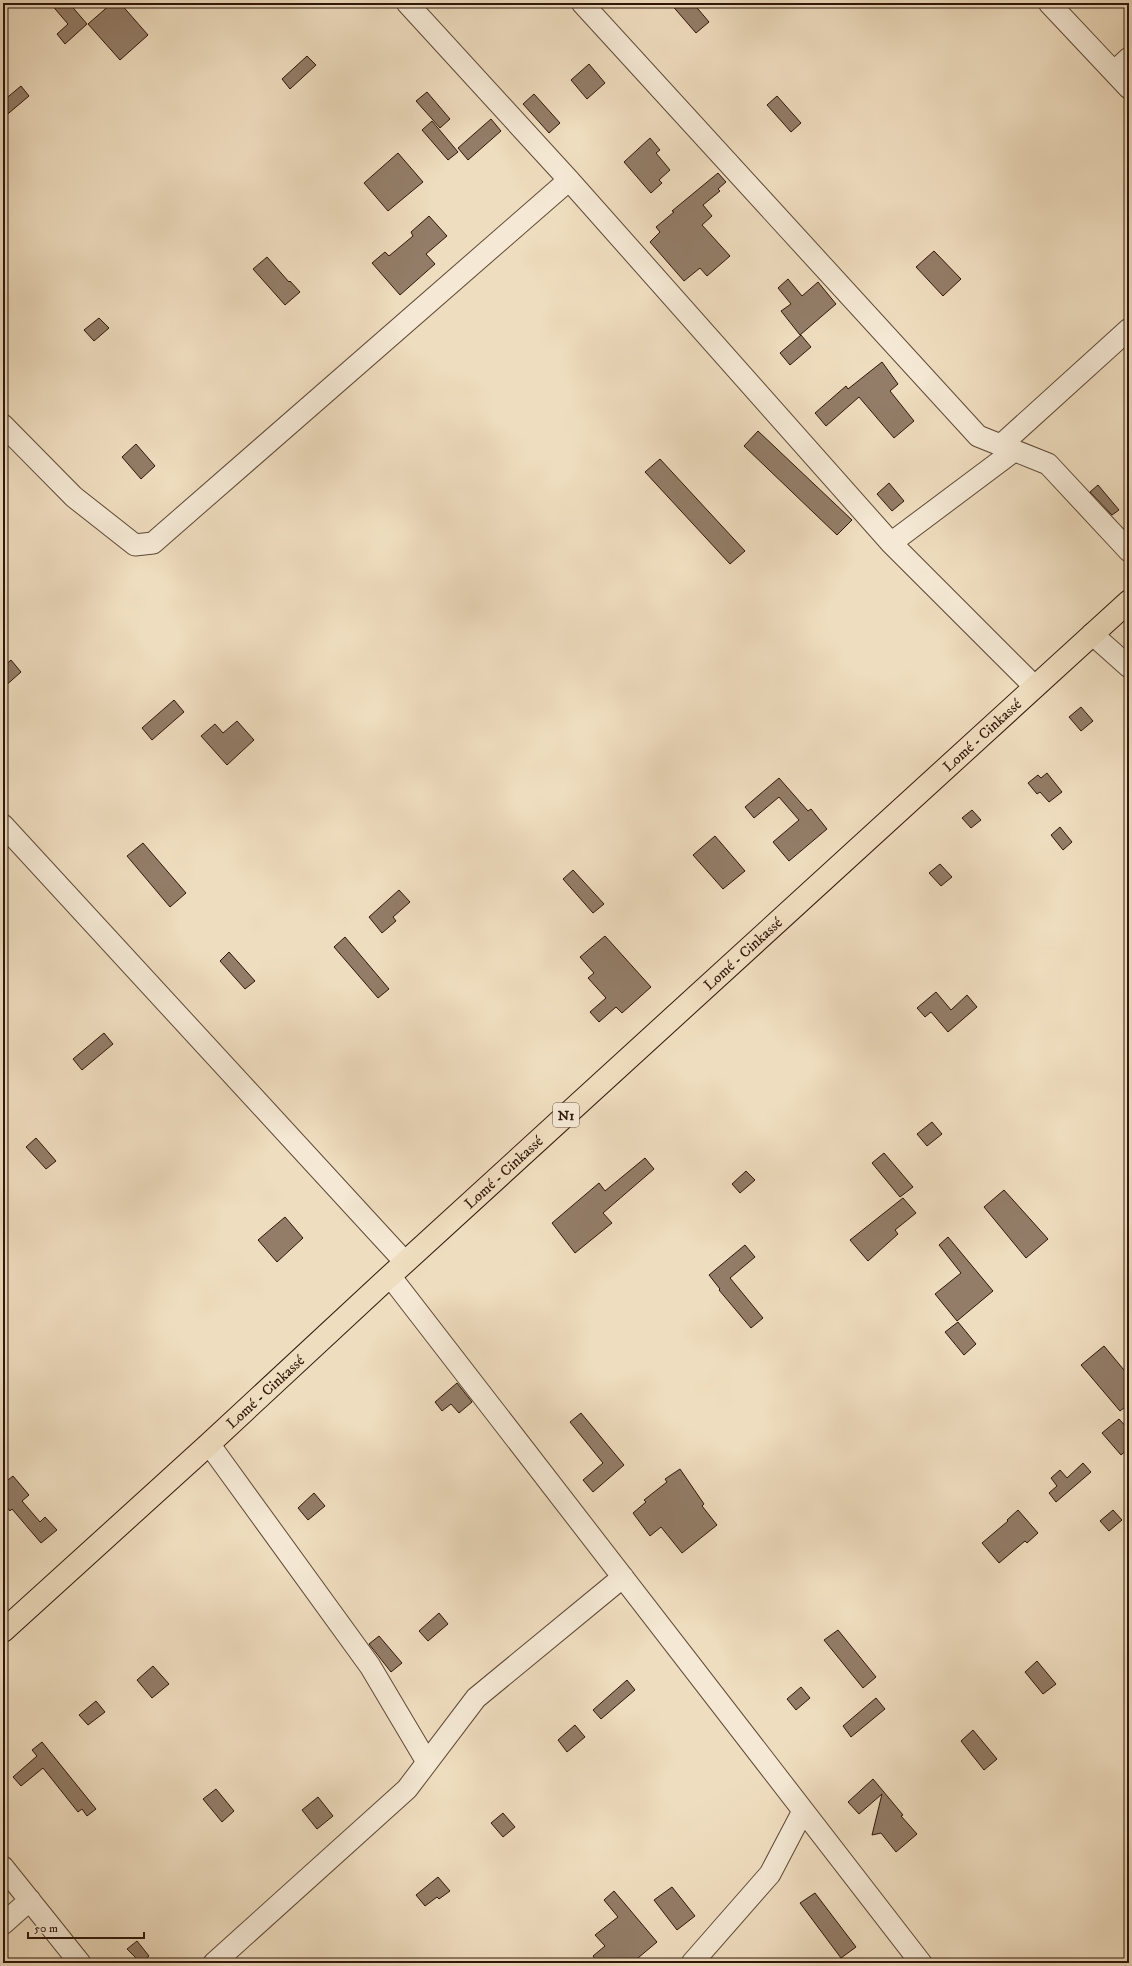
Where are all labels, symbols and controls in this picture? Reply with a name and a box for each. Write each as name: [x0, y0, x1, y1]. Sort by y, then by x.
street label: Lomé - Cinkassé: [939, 694, 1026, 776]
street label: Lomé - Cinkassé: [700, 913, 787, 995]
road number: N1: [553, 1103, 579, 1127]
street label: Lomé - Cinkassé: [461, 1131, 548, 1213]
street label: Lomé - Cinkassé: [223, 1351, 309, 1433]
scale bar: [28, 1914, 144, 1940]
text: 50 m: [34, 1921, 58, 1936]

